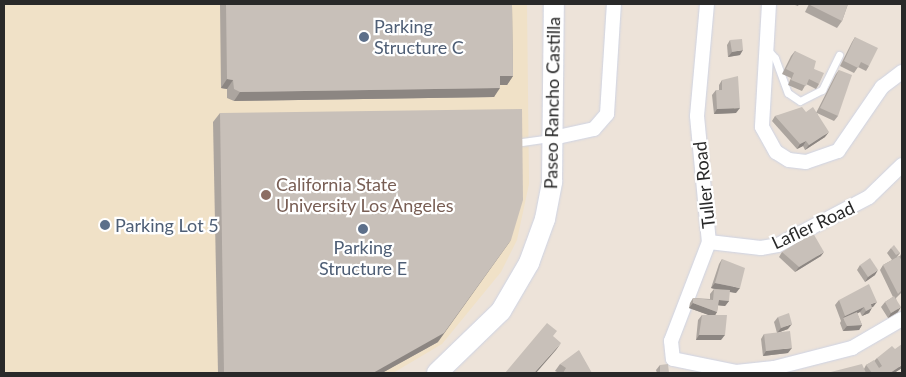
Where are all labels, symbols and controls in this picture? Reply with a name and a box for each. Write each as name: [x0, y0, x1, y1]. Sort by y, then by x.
place label: Parking Structure C: [374, 16, 464, 58]
street label: Paseo Rancho Castilla: [540, 17, 564, 189]
marker: Parking Structure C: [358, 31, 370, 43]
street label: Tuller Road: [689, 140, 719, 230]
place label: California State University Los Angeles: [276, 174, 454, 216]
marker: California State University Los Angeles: [260, 189, 272, 201]
street label: Lafler Road: [768, 196, 858, 254]
place label: Parking Lot 5: [115, 214, 219, 236]
marker: Parking Lot 5: [99, 219, 111, 231]
marker: Parking Structure E: [357, 223, 369, 235]
place label: Parking Structure E: [319, 237, 407, 280]

